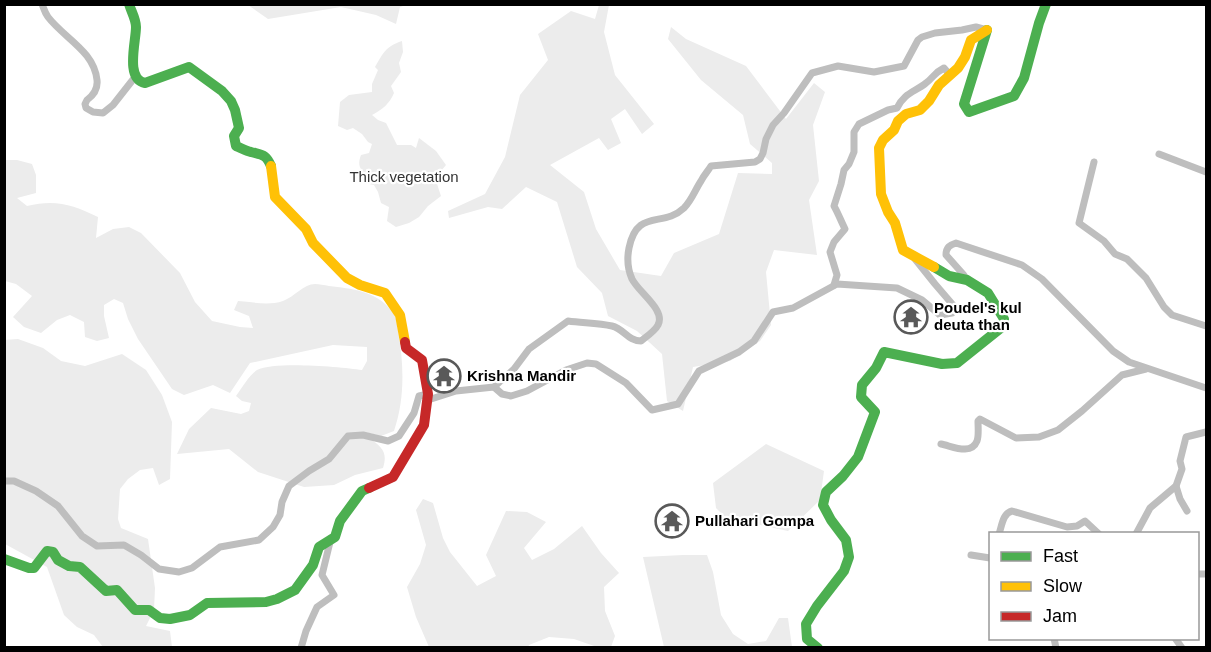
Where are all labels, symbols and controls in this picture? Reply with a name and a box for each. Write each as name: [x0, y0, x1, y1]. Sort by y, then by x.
park label: Thick vegetation: [349, 168, 459, 185]
temple icon: Poudel's kul deuta than: [893, 299, 929, 335]
place label: Poudel's kul deuta than: [934, 299, 1022, 333]
temple icon: Krishna Mandir: [426, 358, 462, 394]
place label: Krishna Mandir: [467, 367, 576, 384]
temple icon: Pullahari Gompa: [654, 503, 690, 539]
place label: Pullahari Gompa: [695, 512, 815, 529]
legend: [989, 532, 1199, 640]
text: Fast: [1043, 546, 1078, 566]
text: Slow: [1043, 576, 1083, 596]
text: Jam: [1043, 606, 1077, 626]

